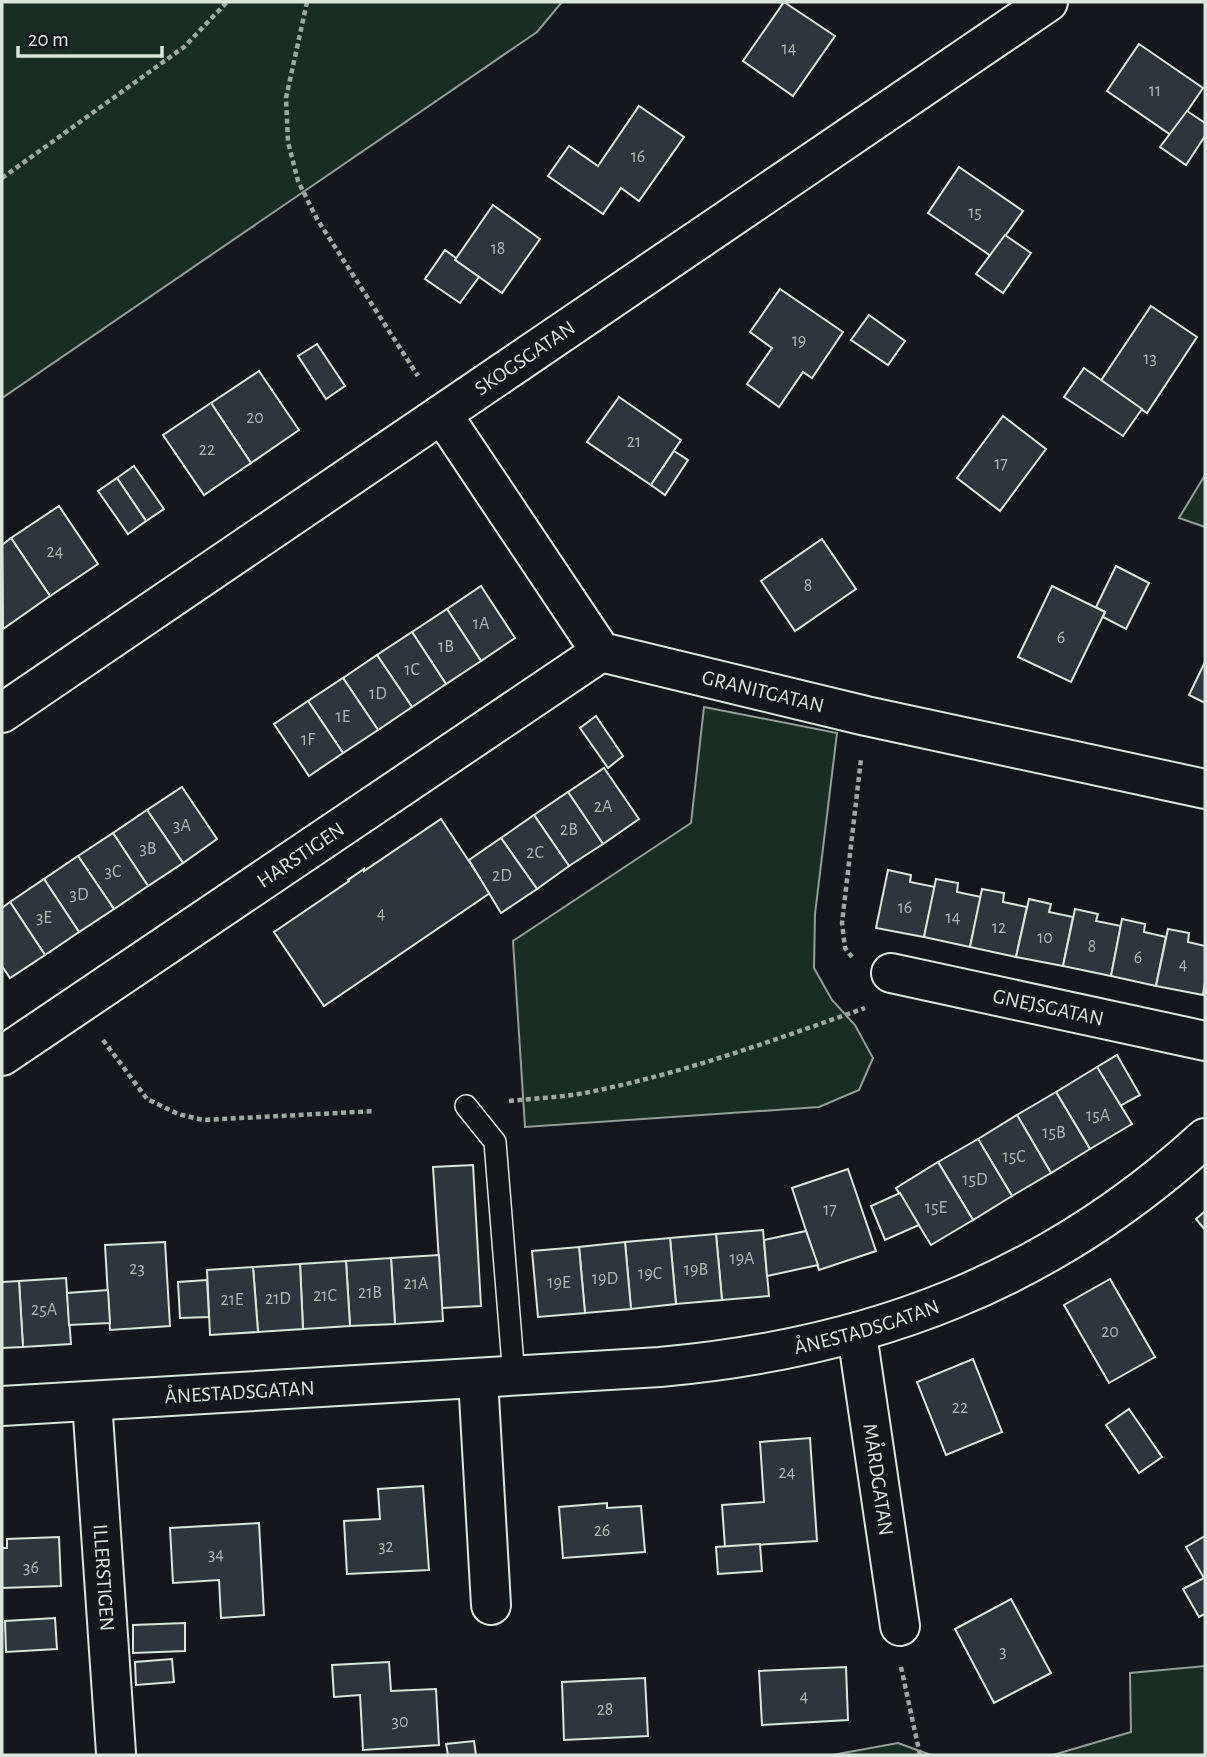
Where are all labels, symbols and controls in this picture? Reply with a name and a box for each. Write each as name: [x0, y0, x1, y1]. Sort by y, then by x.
scale bar: [18, 14, 161, 58]
text: 20 m: [28, 29, 69, 50]
house number: 14: [782, 40, 797, 58]
house number: 11: [1149, 82, 1161, 100]
house number: 16: [631, 148, 645, 166]
house number: 15: [968, 204, 982, 222]
house number: 18: [491, 240, 505, 258]
street label: SKOGSGATAN: [471, 317, 579, 399]
house number: 19: [792, 332, 806, 350]
house number: 13: [1143, 350, 1157, 368]
house number: 20: [246, 409, 264, 427]
house number: 21: [627, 433, 641, 451]
house number: 22: [199, 441, 215, 459]
house number: 17: [994, 455, 1008, 473]
house number: 24: [47, 543, 64, 561]
house number: 8: [804, 577, 812, 595]
house number: 1A: [473, 615, 490, 633]
house number: 6: [1057, 629, 1065, 647]
house number: 1B: [438, 638, 454, 656]
house number: 1C: [404, 661, 420, 679]
street label: GRANITGATAN: [700, 667, 826, 716]
house number: 1D: [369, 685, 387, 703]
house number: 1E: [336, 708, 351, 726]
house number: 1F: [301, 731, 315, 749]
house number: 2A: [594, 798, 613, 816]
house number: 3A: [173, 817, 192, 835]
street label: HARSTIGEN: [253, 818, 348, 892]
house number: 2B: [560, 821, 578, 839]
house number: 3B: [139, 840, 157, 858]
house number: 2C: [526, 844, 544, 862]
house number: 3C: [105, 863, 121, 881]
house number: 2D: [492, 867, 512, 885]
house number: 3D: [69, 886, 89, 904]
house number: 16: [898, 899, 912, 917]
house number: 4: [377, 905, 386, 923]
house number: 3E: [36, 909, 52, 927]
house number: 14: [946, 909, 961, 927]
house number: 12: [992, 919, 1006, 937]
house number: 10: [1037, 929, 1053, 947]
house number: 8: [1088, 938, 1096, 956]
house number: 6: [1134, 949, 1142, 967]
house number: 4: [1179, 956, 1188, 974]
street label: GNEJSGATAN: [991, 985, 1106, 1030]
house number: 15A: [1086, 1107, 1111, 1125]
house number: 15B: [1042, 1124, 1066, 1142]
house number: 15C: [1002, 1148, 1026, 1166]
house number: 15D: [962, 1171, 988, 1189]
house number: 15E: [925, 1199, 948, 1217]
house number: 17: [823, 1201, 837, 1219]
house number: 19A: [729, 1250, 755, 1268]
house number: 23: [129, 1260, 145, 1278]
house number: 19B: [684, 1261, 708, 1279]
house number: 19C: [638, 1265, 662, 1283]
house number: 19D: [592, 1270, 618, 1288]
house number: 19E: [547, 1274, 571, 1292]
house number: 21A: [404, 1275, 429, 1293]
house number: 21B: [358, 1284, 382, 1302]
house number: 21C: [313, 1287, 337, 1305]
house number: 21D: [265, 1290, 291, 1308]
house number: 21E: [220, 1291, 244, 1309]
street label: ÅNESTADSGATAN: [792, 1296, 942, 1358]
house number: 25A: [31, 1301, 58, 1319]
house number: 20: [1101, 1323, 1119, 1341]
street label: ÅNESTADSGATAN: [164, 1377, 315, 1407]
house number: 22: [952, 1399, 968, 1417]
street label: MÅRDGATAN: [859, 1422, 897, 1537]
house number: 24: [779, 1464, 796, 1482]
house number: 26: [594, 1522, 610, 1540]
street label: ILLERSTIGEN: [89, 1523, 118, 1632]
house number: 32: [378, 1538, 394, 1556]
house number: 34: [208, 1546, 224, 1564]
house number: 36: [23, 1559, 39, 1577]
house number: 3: [999, 1643, 1007, 1661]
house number: 4: [800, 1688, 809, 1706]
house number: 28: [597, 1701, 613, 1719]
house number: 30: [392, 1713, 408, 1731]

